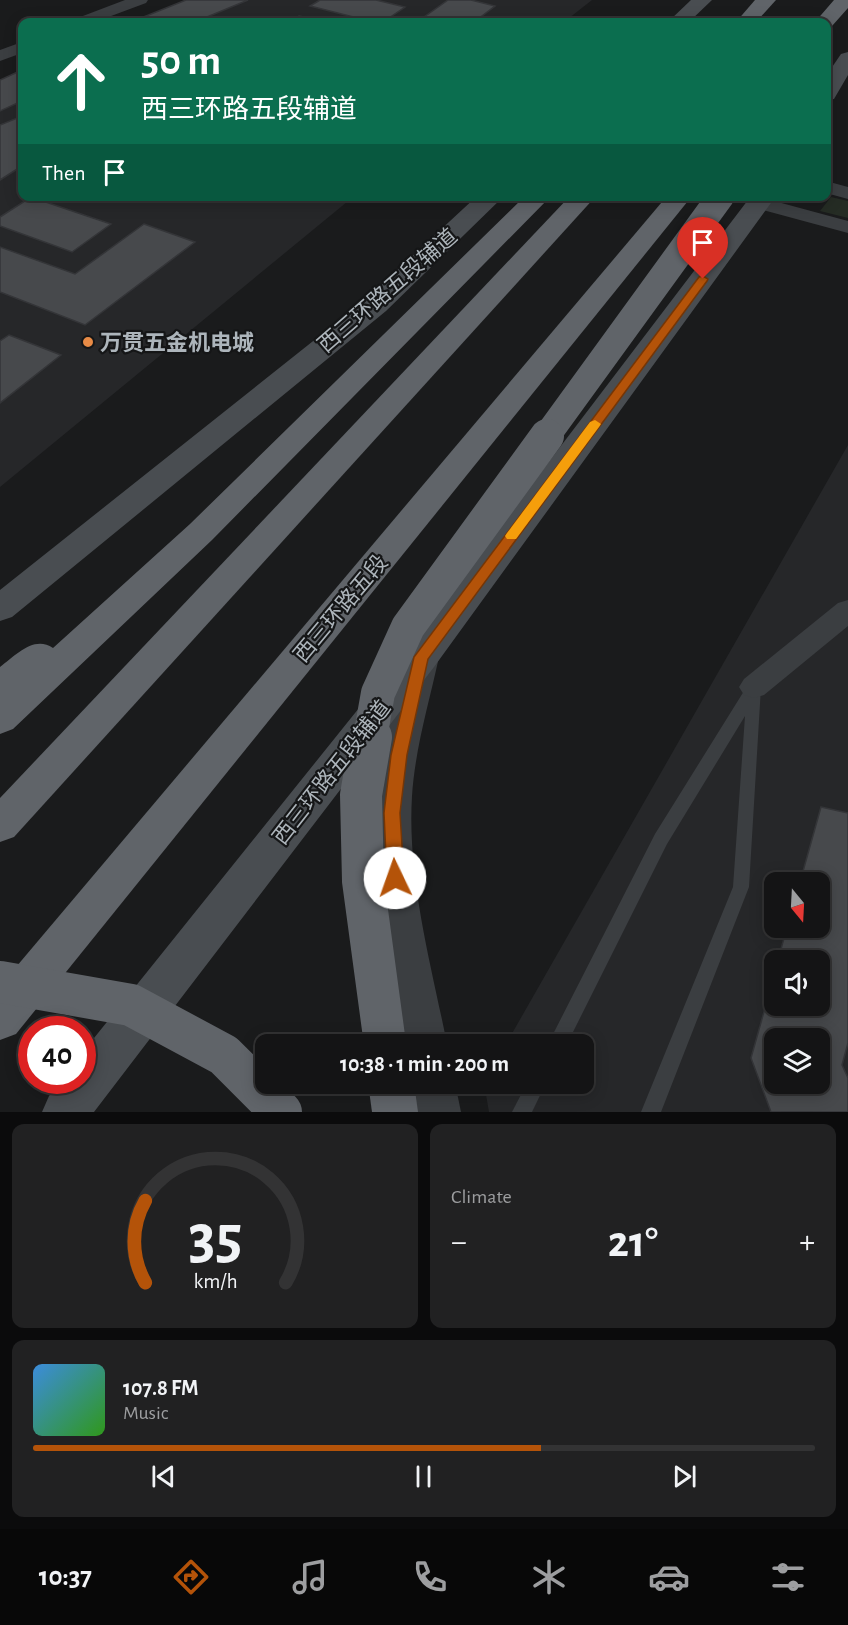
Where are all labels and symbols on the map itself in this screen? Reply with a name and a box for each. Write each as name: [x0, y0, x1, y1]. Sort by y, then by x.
pin: [677, 217, 728, 279]
street label: 西三环路五段辅道: [313, 224, 461, 357]
place label: 万贯五金机电城: [100, 331, 254, 354]
marker: 万贯五金机电城: [81, 335, 95, 349]
street label: 西三环路五段: [289, 550, 392, 666]
street label: 西三环路五段辅道: [268, 696, 395, 849]
position arrow: [363, 846, 427, 910]
north arrow: [764, 872, 830, 938]
speed limit sign: 40: [18, 1016, 96, 1094]

